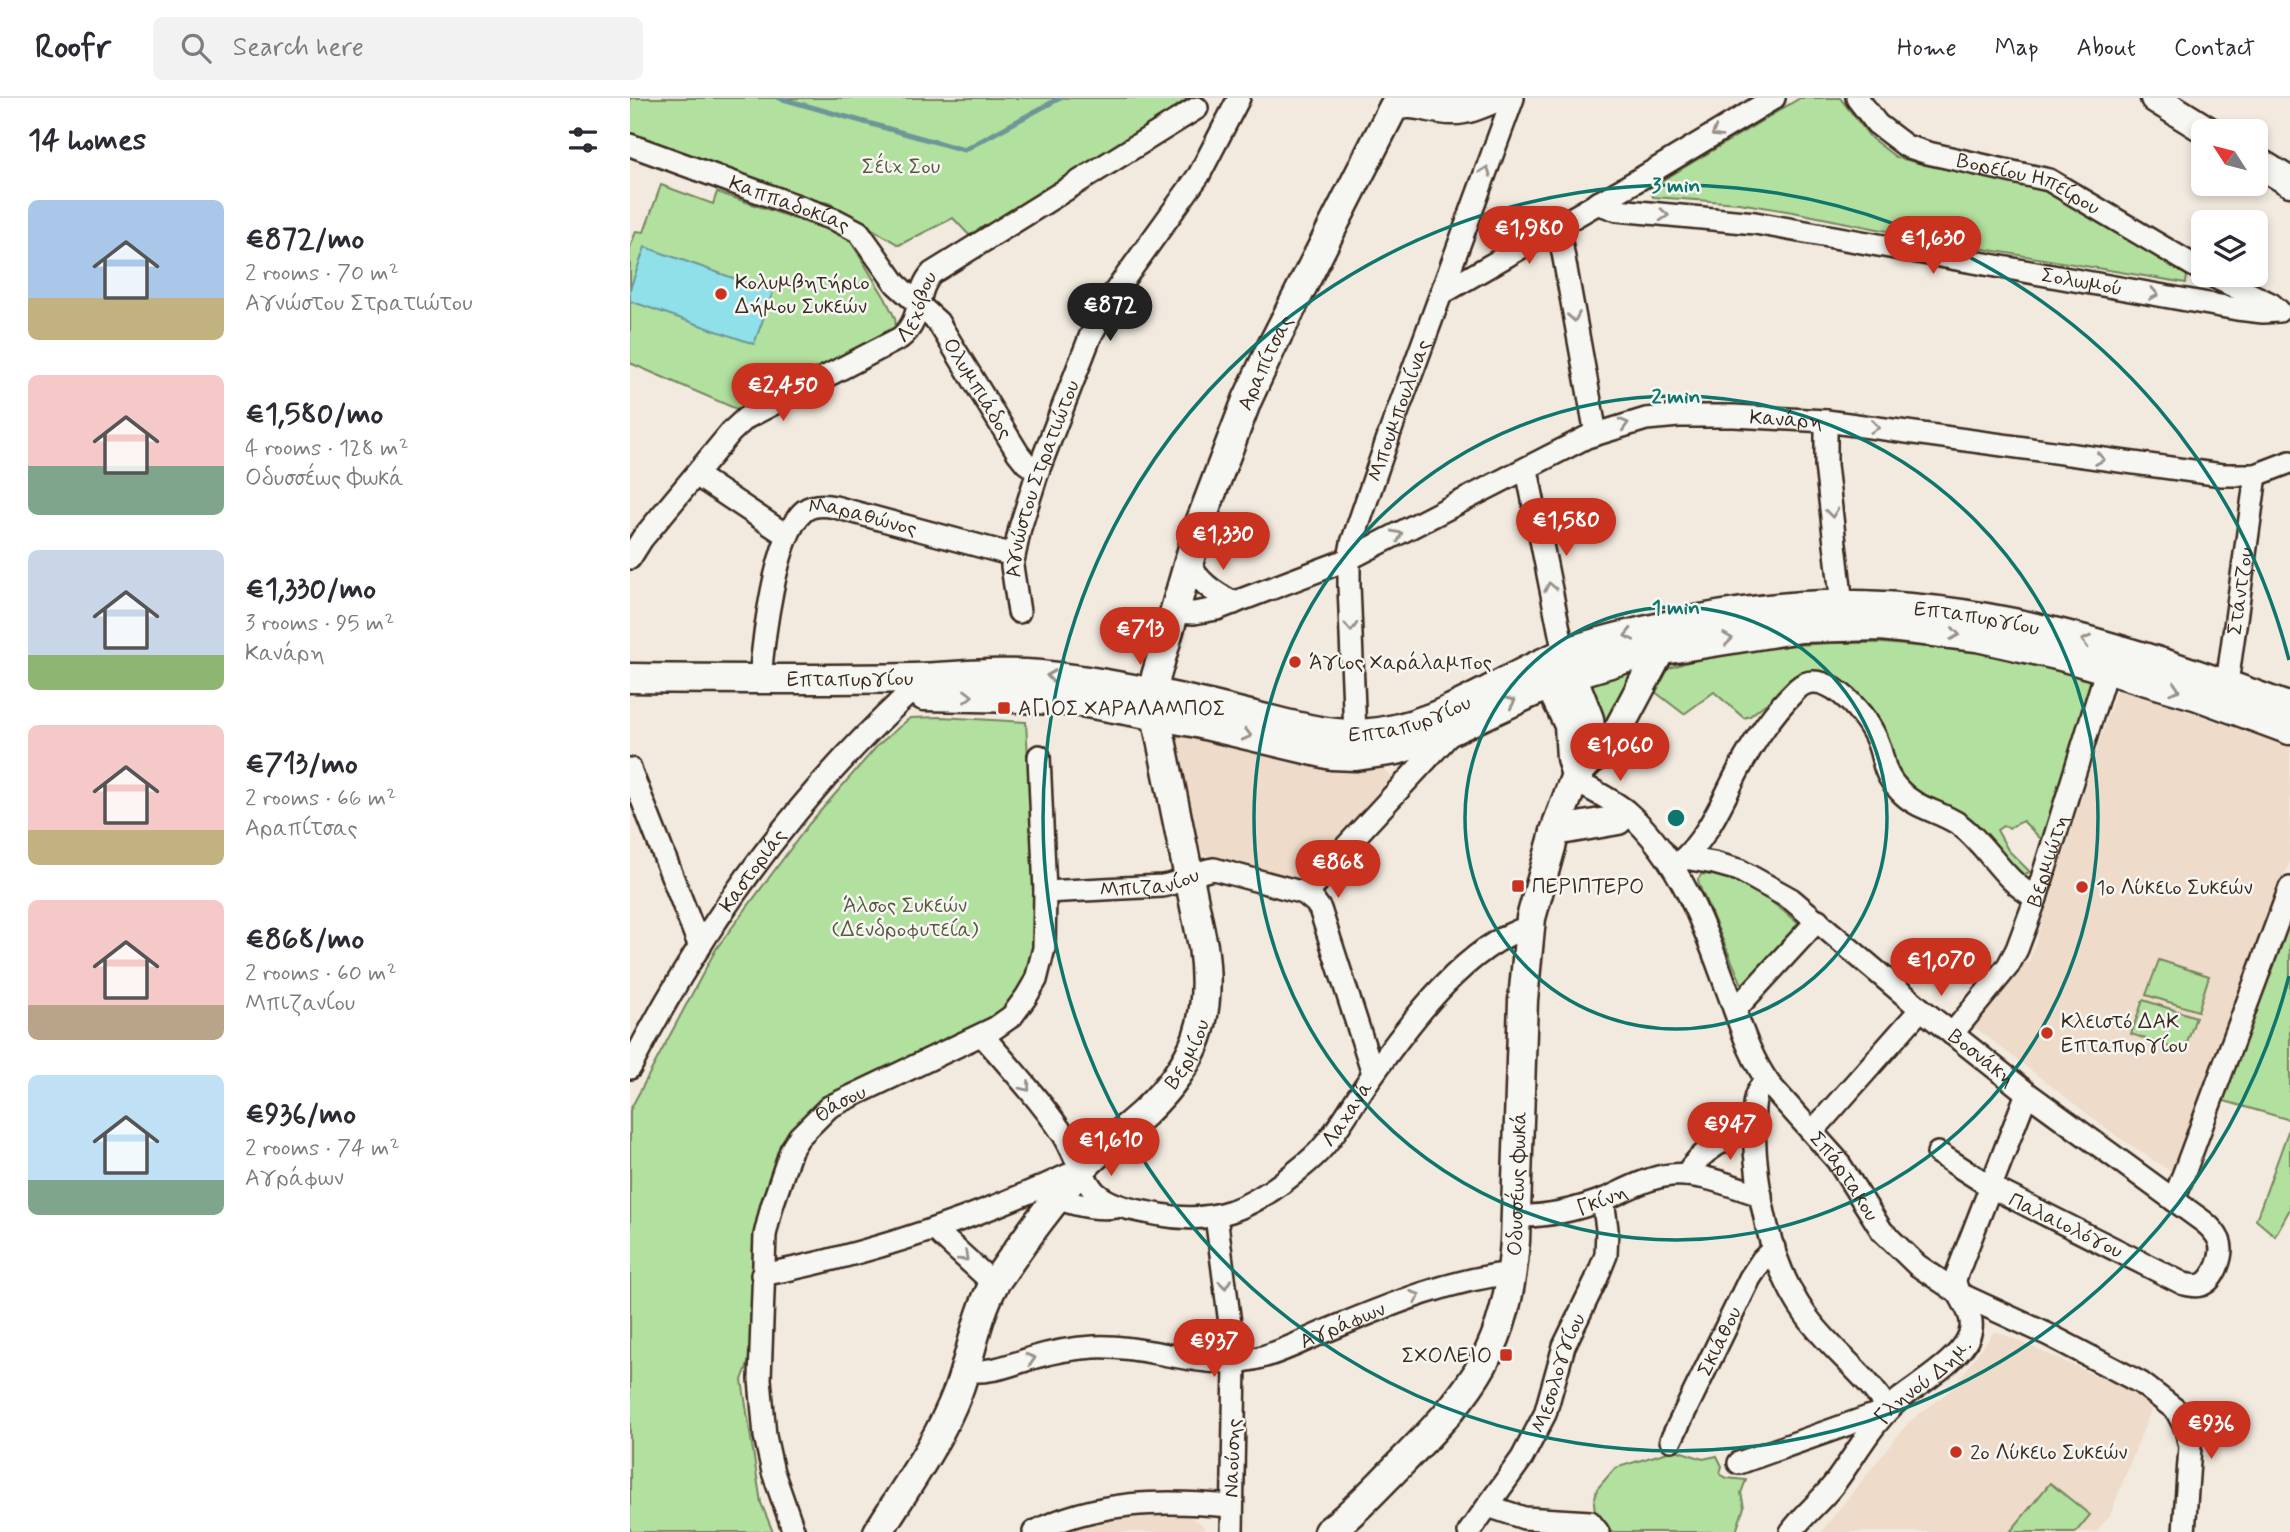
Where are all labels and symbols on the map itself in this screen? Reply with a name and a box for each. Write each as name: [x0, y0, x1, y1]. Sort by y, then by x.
north arrow: [2191, 119, 2268, 196]
one-way arrow: [1710, 125, 1723, 138]
street label: Βορείου Ηπείρου: [1954, 147, 2105, 222]
park label: Σέιχ Σου: [862, 152, 940, 181]
one-way arrow: [1478, 166, 1492, 178]
street label: Καππαδοκίας: [725, 169, 855, 240]
text: 3 min: [1652, 172, 1700, 200]
pin: €1,980: [1472, 206, 1586, 266]
one-way arrow: [1659, 207, 1670, 222]
pin: €1,630: [1876, 216, 1990, 276]
street label: Σολωμού: [2039, 261, 2125, 303]
street label: Λεχόβου: [890, 265, 944, 350]
place label: Κολυμβητήριο Δήμου Συκεών: [735, 269, 870, 321]
pin: €872: [1069, 284, 1151, 343]
marker: Κολυμβητήριο Δήμου Συκεών: [713, 286, 729, 302]
one-way arrow: [2148, 286, 2160, 301]
street label: Αραπίτσας: [1231, 310, 1300, 415]
one-way arrow: [1566, 310, 1581, 322]
street label: Ολυμπιάδος: [936, 332, 1019, 445]
street label: Μπουμπουλίνας: [1361, 336, 1438, 485]
pin: €2,450: [726, 364, 840, 423]
street label: Αγνώστου Στρατιώτου: [999, 376, 1087, 580]
text: 2 min: [1651, 383, 1701, 411]
street label: Κανάρη: [1749, 404, 1823, 436]
one-way arrow: [1618, 418, 1630, 433]
one-way arrow: [1869, 419, 1881, 434]
one-way arrow: [2094, 451, 2106, 466]
street label: Μαραθώνος: [806, 492, 920, 543]
pin: €1,580: [1509, 498, 1623, 558]
one-way arrow: [1824, 507, 1839, 519]
pin: €1,330: [1166, 512, 1280, 572]
one-way arrow: [1391, 529, 1403, 543]
street label: Στάντζου: [2221, 546, 2261, 637]
one-way arrow: [1543, 581, 1558, 593]
text: 1 min: [1652, 594, 1700, 622]
street label: Επταπυργίου: [1913, 595, 2042, 643]
pin: €713: [1099, 608, 1181, 667]
one-way arrow: [1344, 622, 1359, 633]
one-way arrow: [1949, 626, 1960, 641]
one-way arrow: [1623, 627, 1635, 642]
one-way arrow: [1722, 632, 1734, 647]
one-way arrow: [2080, 635, 2092, 649]
place label: Άγιος Χαράλαμπος: [1309, 649, 1492, 677]
marker: Άγιος Χαράλαμπος: [1287, 654, 1303, 670]
street label: Επταπυργίου: [787, 665, 914, 694]
one-way arrow: [1045, 669, 1057, 684]
one-way arrow: [2168, 681, 2181, 695]
one-way arrow: [963, 688, 973, 704]
street label: Επταπυργίου: [1349, 689, 1476, 749]
place label: ΑΓΙΟΣ ΧΑΡΑΛΑΜΠΟΣ: [1018, 695, 1226, 723]
one-way arrow: [1504, 696, 1516, 710]
marker: ΑΓΙΟΣ ΧΑΡΑΛΑΜΠΟΣ: [996, 700, 1012, 716]
pin: €1,060: [1563, 724, 1677, 783]
one-way arrow: [1241, 727, 1253, 741]
centre of rings: [1664, 806, 1688, 830]
street label: Βερμιώτη: [2021, 811, 2076, 911]
street label: Καστοριάς: [713, 823, 793, 918]
pin: €868: [1297, 840, 1379, 900]
street label: Μπιζανίου: [1099, 861, 1204, 904]
place label: ΠΕΡΙΠΤΕΡΟ: [1532, 873, 1644, 901]
place label: 1ο Λύκειο Συκεών: [2096, 874, 2253, 902]
marker: ΠΕΡΙΠΤΕΡΟ: [1510, 878, 1526, 894]
marker: 1ο Λύκειο Συκεών: [2074, 879, 2090, 895]
park label: Άλσος Συκεών (Δενδροφυτεία): [832, 892, 979, 944]
pin: €1,070: [1884, 939, 1998, 998]
place label: Κλειστό ΔΑΚ Επταπυργίου: [2061, 1008, 2188, 1060]
street label: Βερμίου: [1159, 1017, 1217, 1095]
street label: Βοσνάκη: [1942, 1023, 2021, 1093]
marker: Κλειστό ΔΑΚ Επταπυργίου: [2039, 1025, 2055, 1041]
street label: Λαχανά: [1315, 1076, 1379, 1153]
street label: Θάσου: [808, 1078, 871, 1129]
one-way arrow: [1018, 1080, 1031, 1092]
pin: €947: [1689, 1102, 1771, 1162]
street label: Οδυσσέως Φωκά: [1501, 1111, 1534, 1257]
pin: €1,610: [1054, 1118, 1168, 1178]
street label: Σπάρτακου: [1803, 1126, 1885, 1227]
street label: Γκίνη: [1573, 1178, 1632, 1223]
street label: Παλαιολόγου: [2004, 1186, 2127, 1266]
one-way arrow: [956, 1248, 969, 1261]
one-way arrow: [1217, 1278, 1232, 1290]
one-way arrow: [1409, 1290, 1421, 1304]
street label: Αγράφων: [1295, 1295, 1390, 1356]
street label: Σκιάθου: [1691, 1302, 1749, 1381]
street label: Μεσολογγίου: [1525, 1309, 1593, 1438]
pin: €937: [1173, 1320, 1255, 1379]
street label: Γληνού Δημ.: [1869, 1335, 1979, 1431]
place label: ΣΧΟΛΕΙΟ: [1402, 1342, 1492, 1370]
marker: ΣΧΟΛΕΙΟ: [1498, 1347, 1514, 1363]
one-way arrow: [1025, 1352, 1037, 1367]
pin: €936: [2170, 1402, 2252, 1461]
street label: Ναούσης: [1218, 1418, 1248, 1498]
place label: 2ο Λύκειο Συκεών: [1970, 1439, 2128, 1467]
marker: 2ο Λύκειο Συκεών: [1948, 1444, 1964, 1460]

